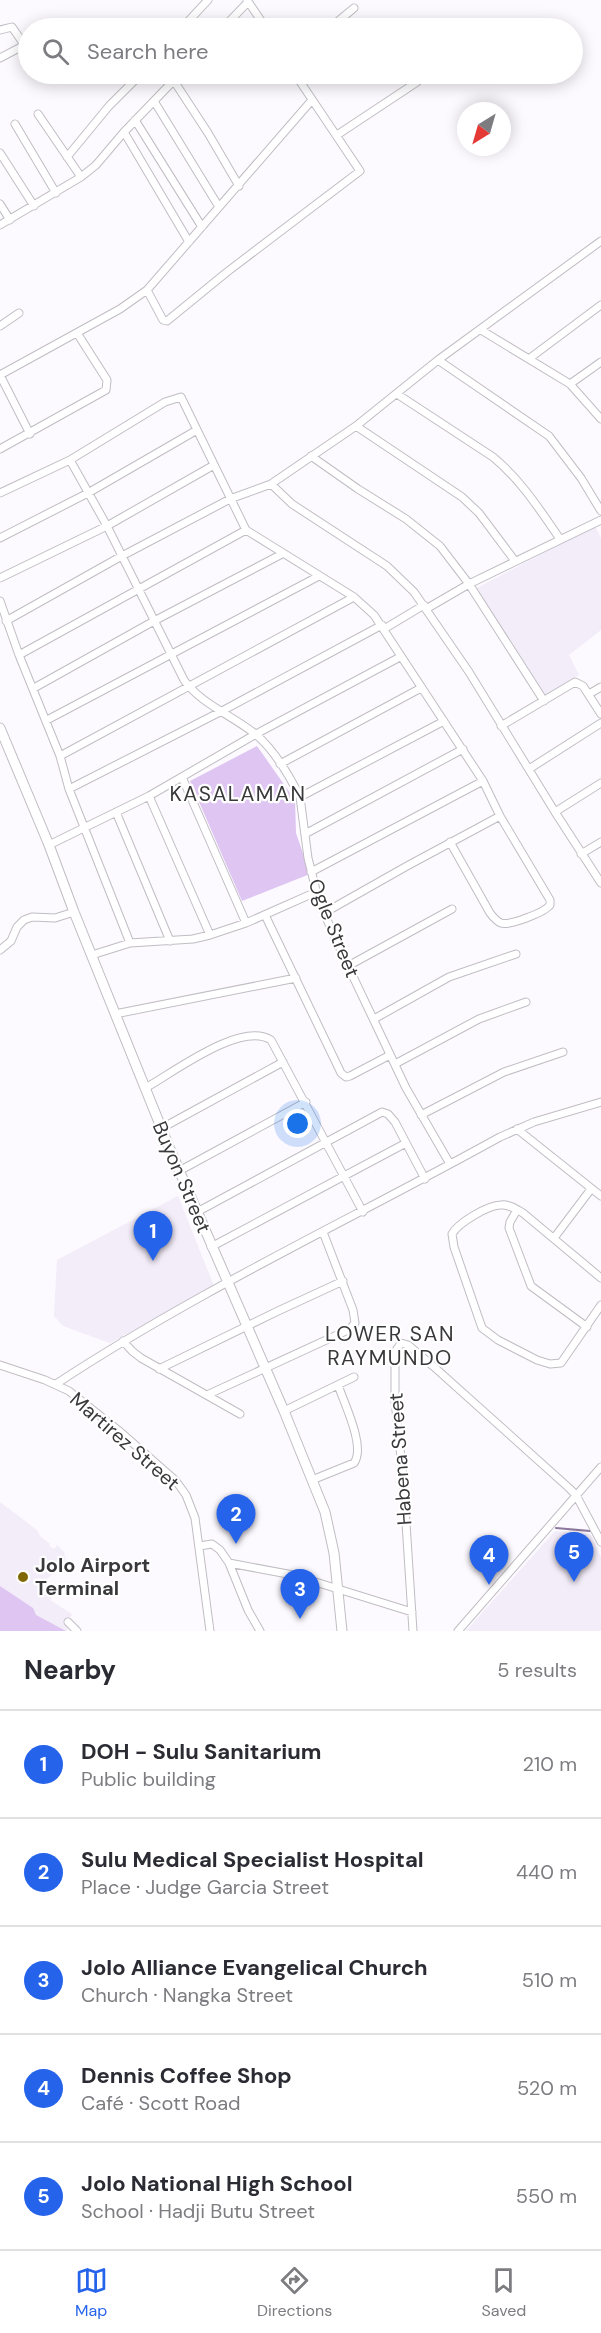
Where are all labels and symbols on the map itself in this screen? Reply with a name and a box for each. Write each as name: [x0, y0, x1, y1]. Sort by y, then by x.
north arrow: [457, 102, 511, 156]
district label: KASALAMAN: [170, 780, 306, 808]
street label: Ogle Street: [302, 875, 366, 981]
your location: [283, 1109, 312, 1138]
street label: Buyon Street: [147, 1117, 217, 1237]
pin: 1: [134, 1212, 172, 1261]
district label: LOWER SAN RAYMUNDO: [325, 1320, 455, 1372]
street label: Martirez Street: [65, 1386, 185, 1496]
street label: Habena Street: [382, 1392, 418, 1526]
pin: 2: [216, 1494, 256, 1544]
pin: 5: [554, 1532, 594, 1582]
pin: 4: [470, 1536, 508, 1585]
place label: Jolo Airport Terminal: [35, 1552, 150, 1601]
marker: Jolo Airport Terminal: [16, 1570, 30, 1584]
pin: 3: [280, 1570, 320, 1619]

